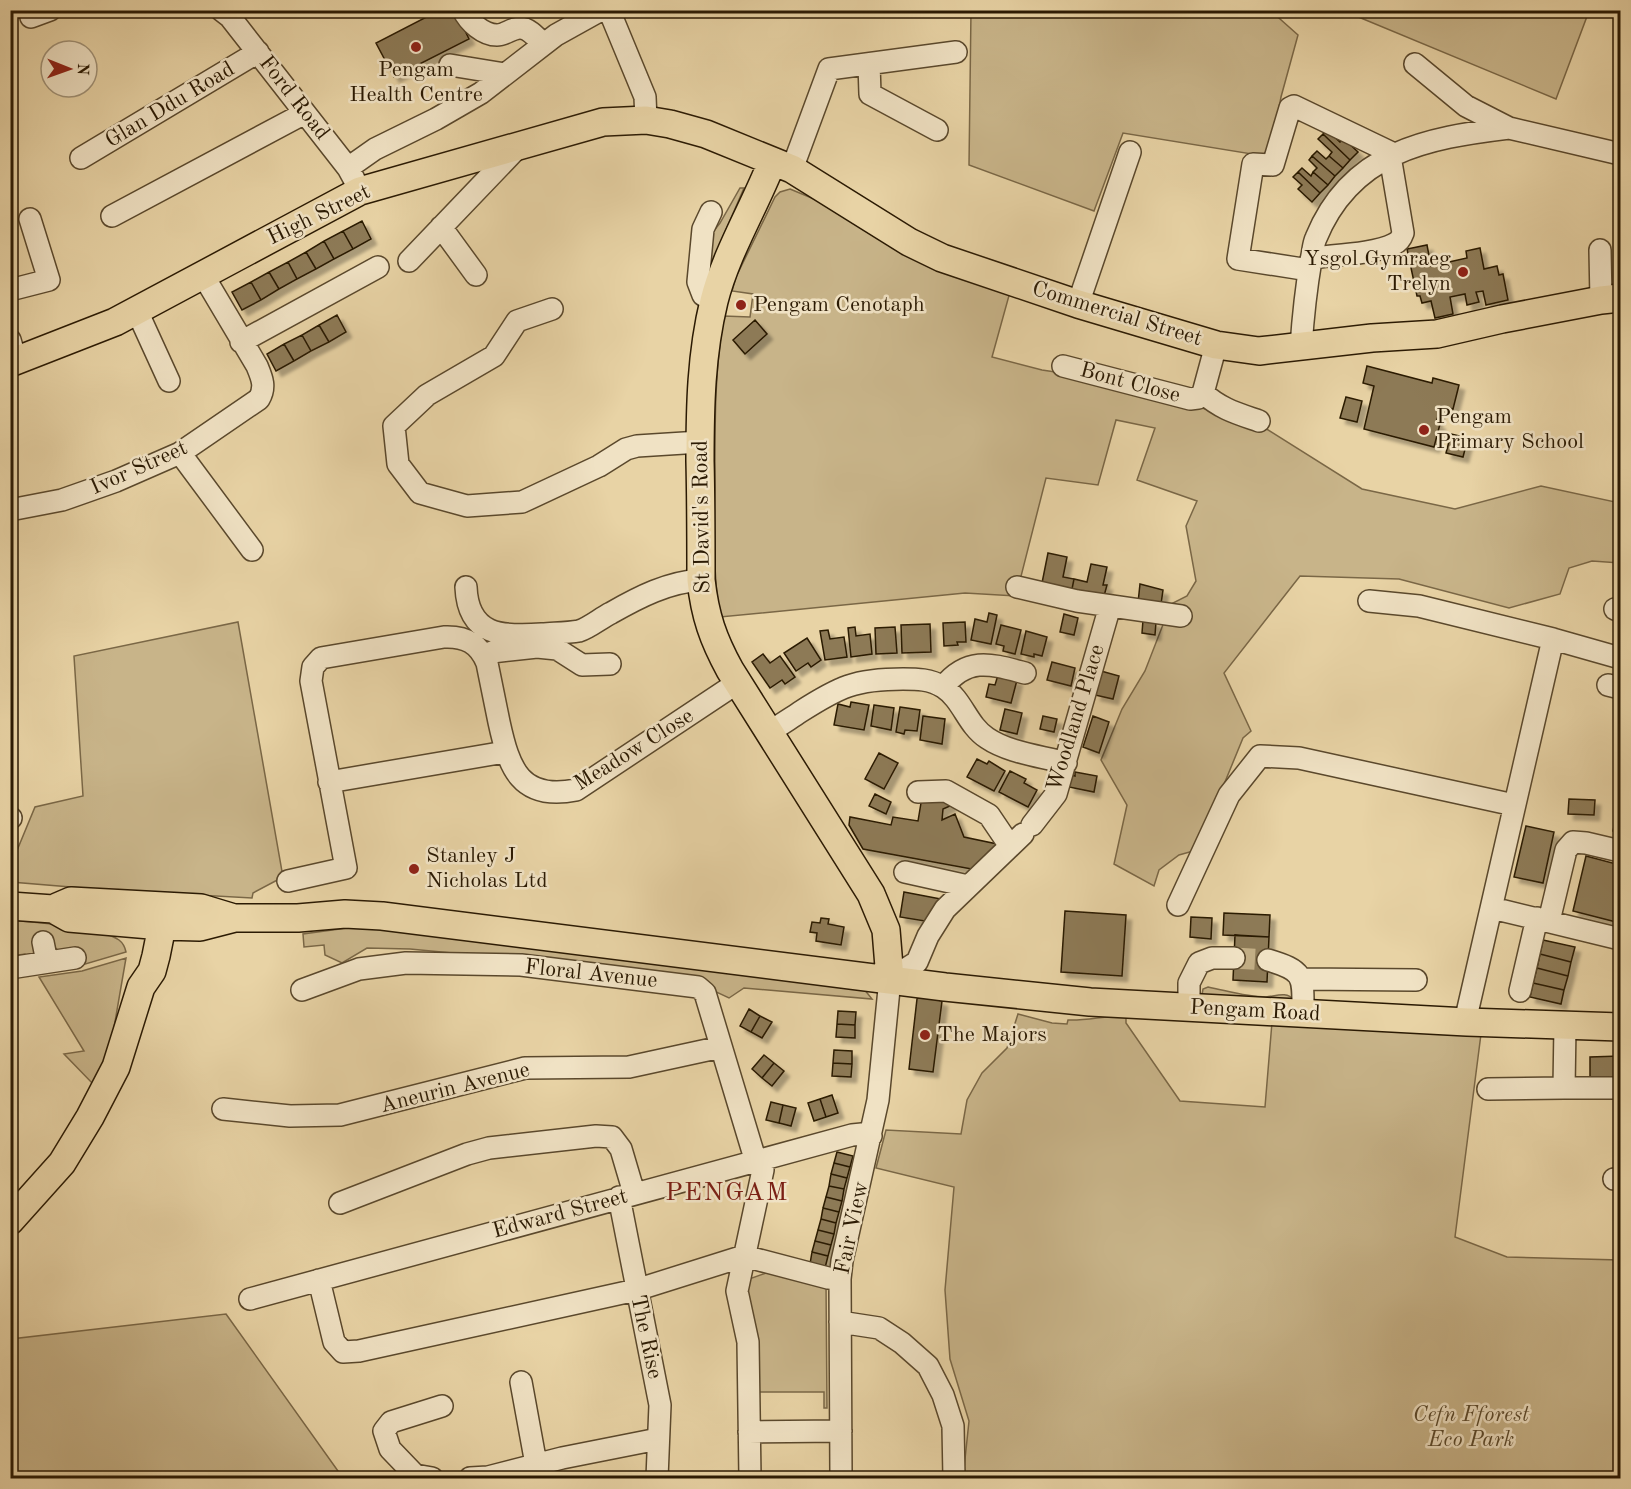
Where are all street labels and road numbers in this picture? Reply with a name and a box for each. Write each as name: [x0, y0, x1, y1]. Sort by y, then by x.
street label: Ford Road: [255, 52, 333, 144]
street label: Glan Ddu Road: [102, 58, 238, 152]
street label: High Street: [264, 181, 374, 249]
street label: Commercial Street: [1029, 278, 1205, 350]
street label: Bont Close: [1077, 359, 1183, 407]
street label: Ivor Street: [87, 437, 191, 499]
street label: St David's Road: [690, 440, 714, 594]
street label: Woodland Place: [1043, 642, 1109, 794]
street label: Meadow Close: [571, 705, 697, 795]
street label: Floral Avenue: [523, 956, 659, 992]
street label: Pengam Road: [1189, 997, 1321, 1025]
street label: Aneurin Avenue: [378, 1059, 532, 1117]
street label: Fair View: [831, 1179, 873, 1277]
street label: Edward Street: [490, 1185, 630, 1243]
street label: The Rise: [626, 1293, 666, 1381]

